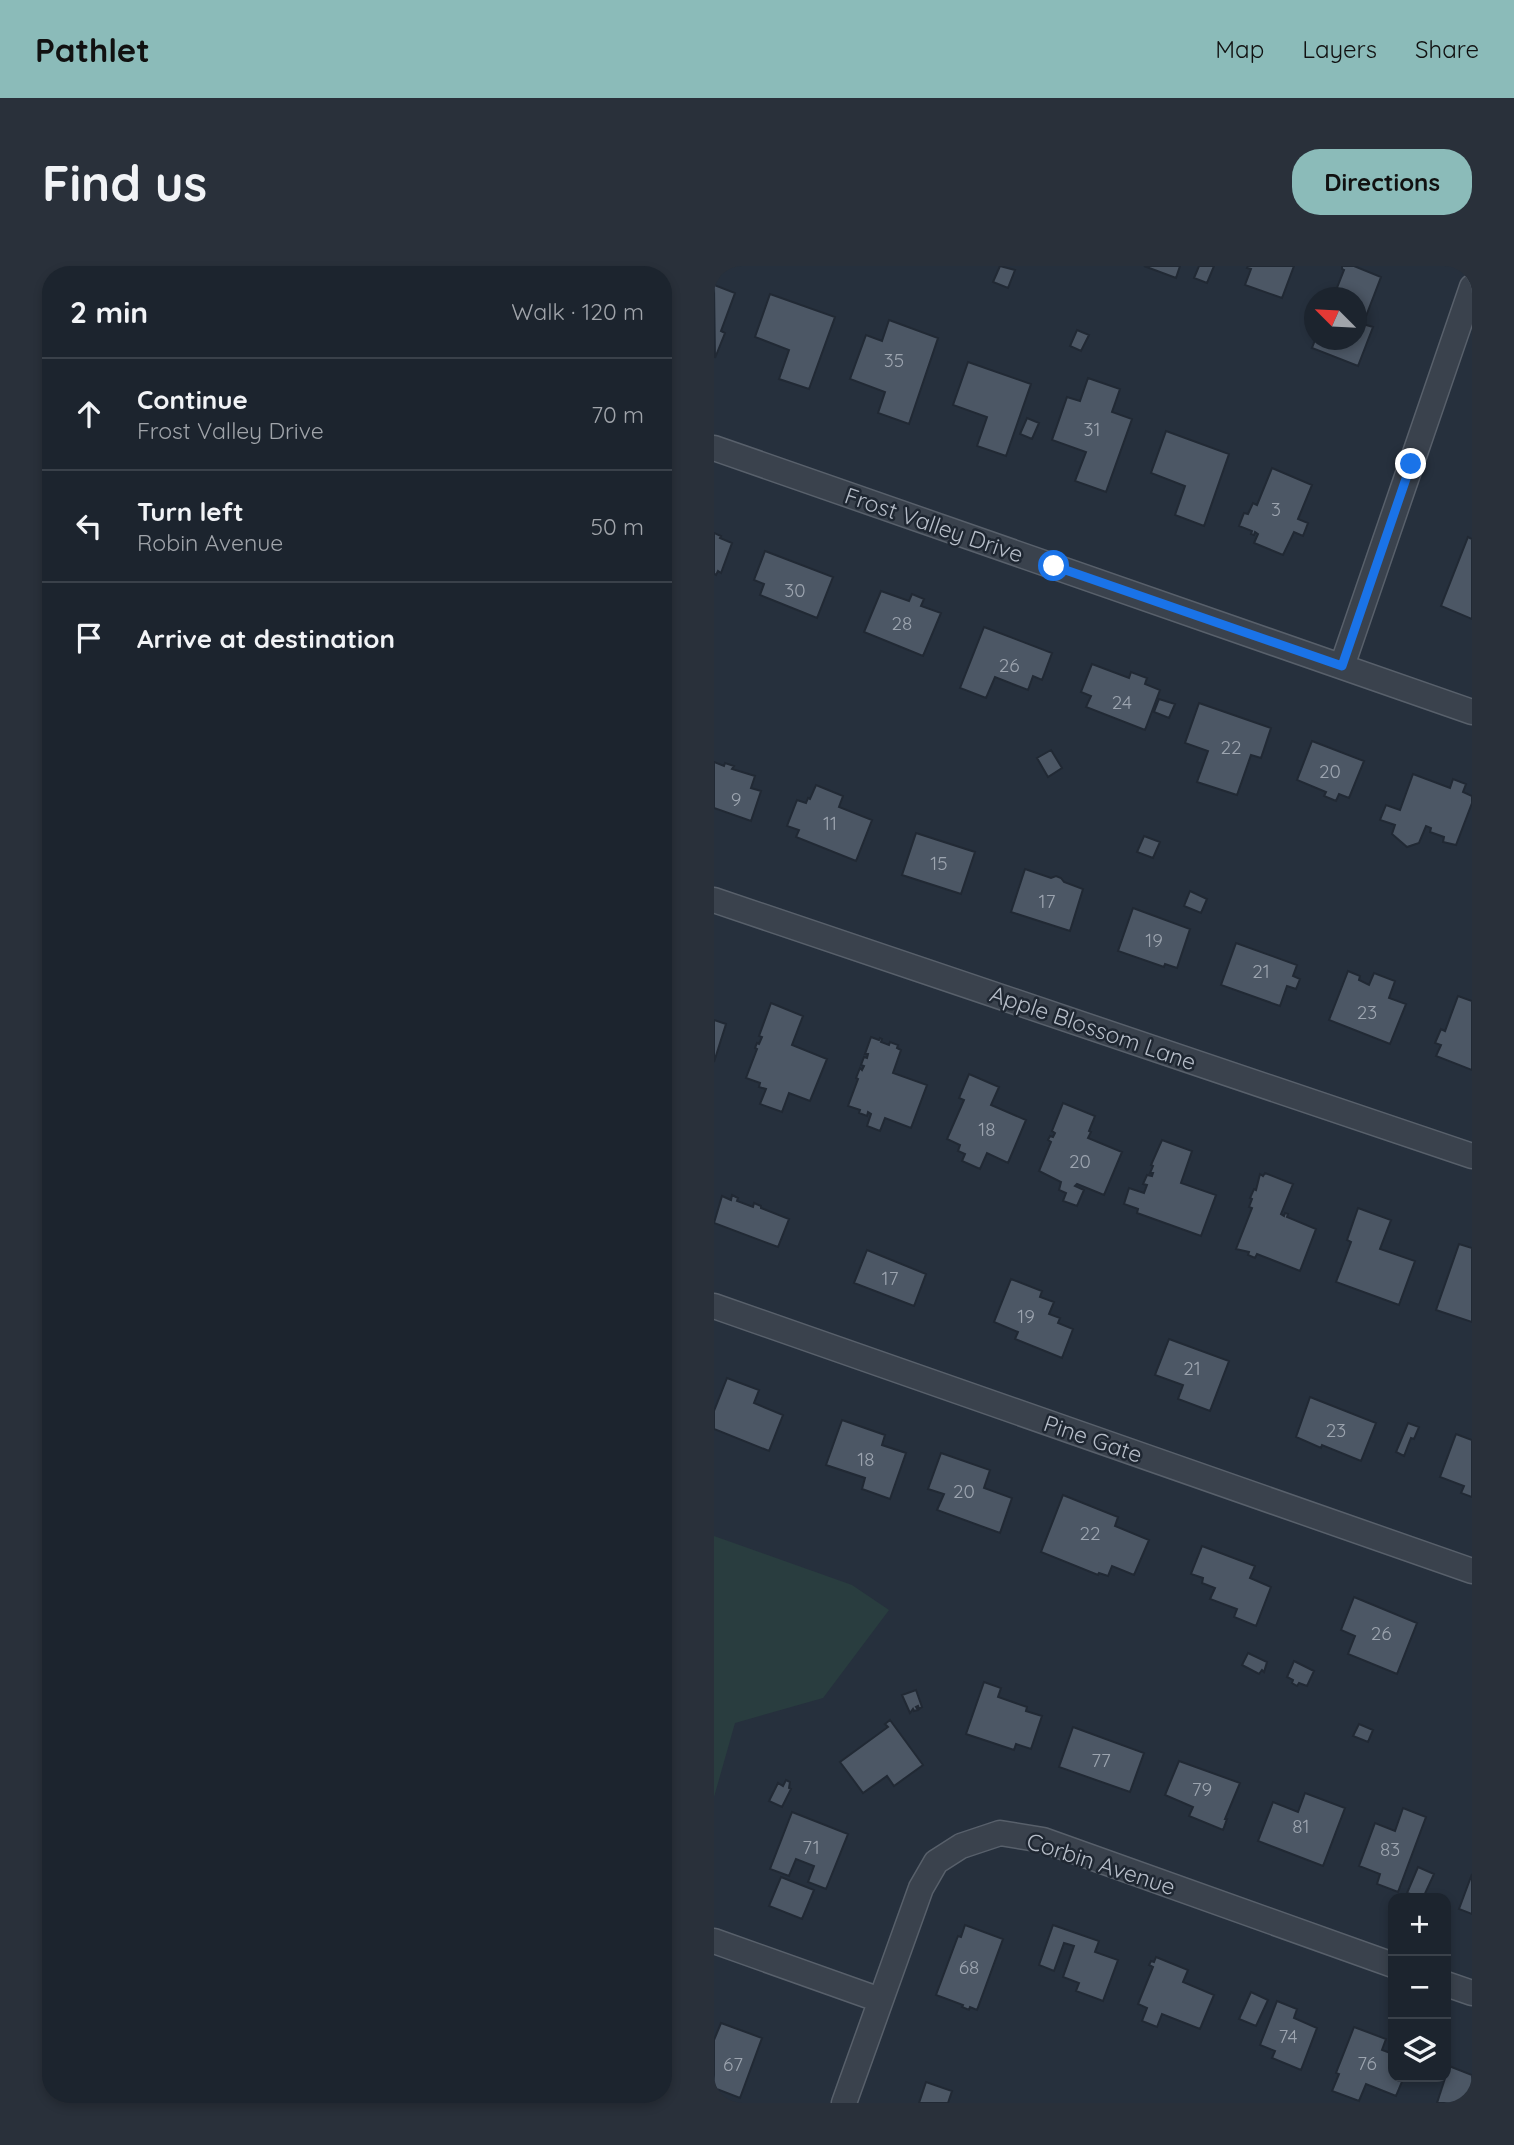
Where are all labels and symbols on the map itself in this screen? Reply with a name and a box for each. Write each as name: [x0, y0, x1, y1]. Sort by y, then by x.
north arrow: [1304, 287, 1367, 350]
house number: 35: [884, 348, 904, 372]
house number: 31: [1084, 417, 1101, 441]
route end: [1395, 448, 1426, 479]
street label: Frost Valley Drive: [841, 480, 1027, 569]
house number: 3: [1271, 497, 1281, 521]
route start: [1038, 550, 1069, 581]
house number: 30: [784, 578, 806, 602]
house number: 28: [892, 611, 912, 635]
house number: 26: [999, 653, 1019, 677]
house number: 24: [1112, 690, 1132, 714]
house number: 22: [1220, 735, 1242, 759]
house number: 20: [1319, 759, 1341, 783]
house number: 9: [731, 787, 741, 811]
house number: 11: [823, 811, 837, 835]
house number: 15: [930, 851, 948, 875]
house number: 17: [1039, 889, 1056, 913]
house number: 19: [1145, 928, 1163, 952]
house number: 21: [1252, 959, 1270, 983]
street label: Apple Blossom Lane: [986, 979, 1200, 1076]
house number: 23: [1357, 1000, 1377, 1024]
house number: 18: [978, 1117, 996, 1141]
house number: 20: [1069, 1149, 1091, 1173]
house number: 17: [882, 1266, 899, 1290]
house number: 19: [1017, 1304, 1035, 1328]
house number: 21: [1183, 1356, 1201, 1380]
street label: Pine Gate: [1040, 1408, 1146, 1469]
house number: 23: [1326, 1418, 1346, 1442]
house number: 18: [857, 1447, 875, 1471]
house number: 20: [953, 1479, 975, 1503]
house number: 22: [1079, 1521, 1101, 1545]
house number: 26: [1371, 1621, 1391, 1645]
house number: 77: [1091, 1748, 1111, 1772]
house number: 79: [1192, 1777, 1212, 1801]
house number: 81: [1292, 1814, 1310, 1838]
street label: Corbin Avenue: [1023, 1826, 1179, 1901]
house number: 71: [802, 1835, 820, 1859]
house number: 83: [1380, 1837, 1400, 1861]
house number: 68: [959, 1955, 979, 1979]
house number: 74: [1278, 2024, 1298, 2048]
house number: 76: [1357, 2051, 1377, 2075]
house number: 67: [723, 2052, 743, 2076]

